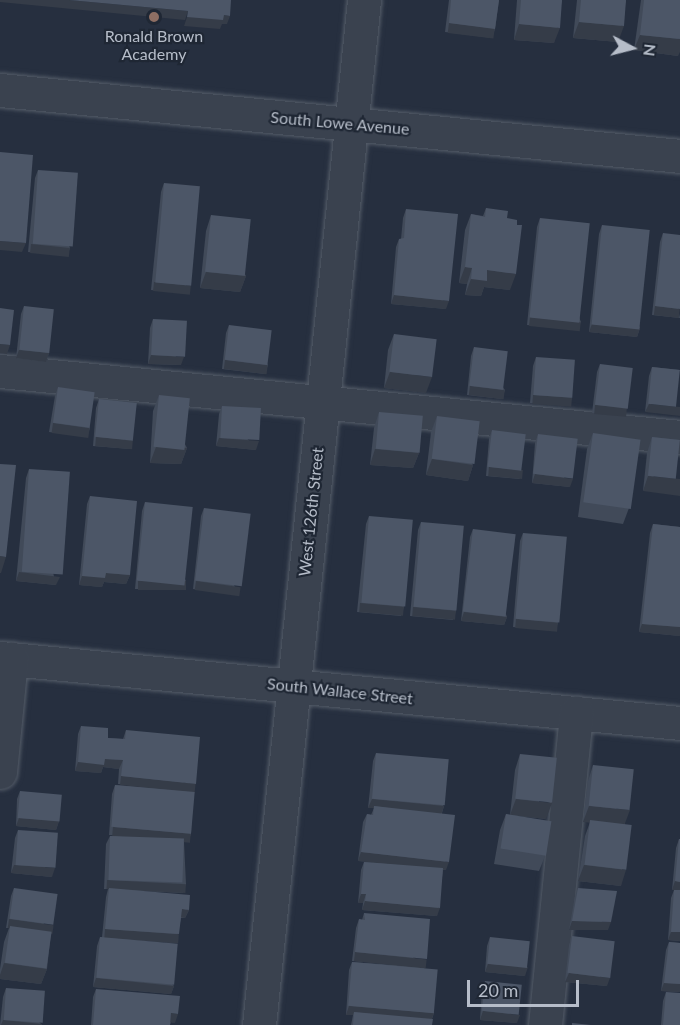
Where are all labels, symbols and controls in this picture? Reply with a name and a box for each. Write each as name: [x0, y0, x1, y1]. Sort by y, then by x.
marker: Ronald Brown Academy: [147, 10, 161, 24]
north arrow: [602, 18, 662, 78]
place label: Ronald Brown Academy: [105, 26, 203, 64]
text: N: [640, 43, 661, 58]
street label: South Lowe Avenue: [269, 107, 411, 139]
street label: West 126th Street: [295, 447, 327, 577]
street label: South Wallace Street: [266, 674, 414, 708]
scale bar: [470, 968, 582, 1006]
text: 20 m: [478, 979, 518, 1001]

